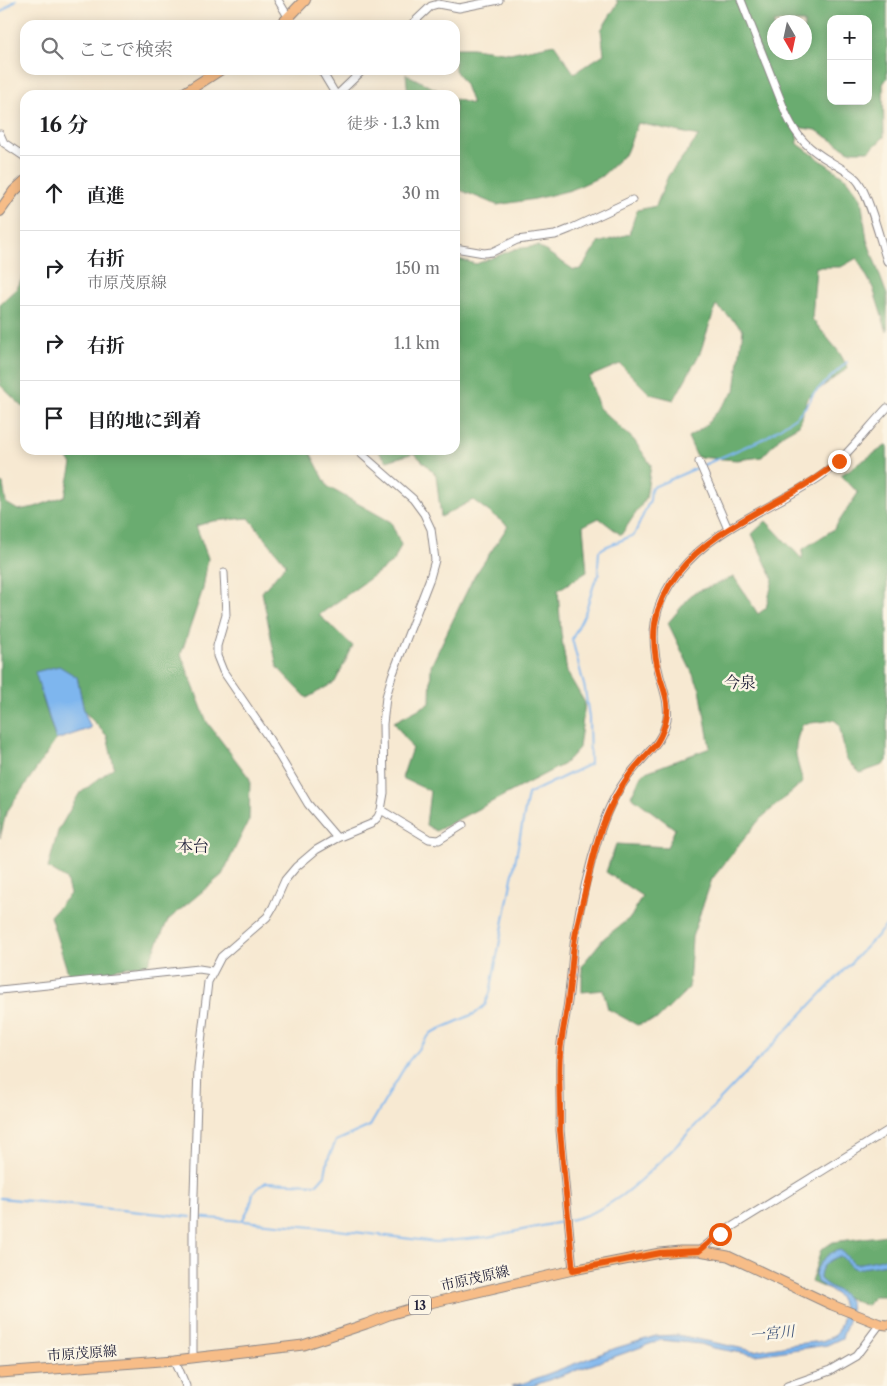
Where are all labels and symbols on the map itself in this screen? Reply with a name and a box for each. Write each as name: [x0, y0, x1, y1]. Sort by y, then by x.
north arrow: [767, 15, 812, 60]
route end: [828, 450, 851, 473]
district label: 今泉: [724, 672, 756, 692]
district label: 本台: [177, 836, 209, 856]
route start: [709, 1223, 732, 1246]
street label: 市原茂原線: [439, 1261, 511, 1295]
road number: 13: [409, 1296, 431, 1314]
water label: 一宮川: [749, 1321, 797, 1345]
street label: 市原茂原線: [46, 1342, 118, 1364]

